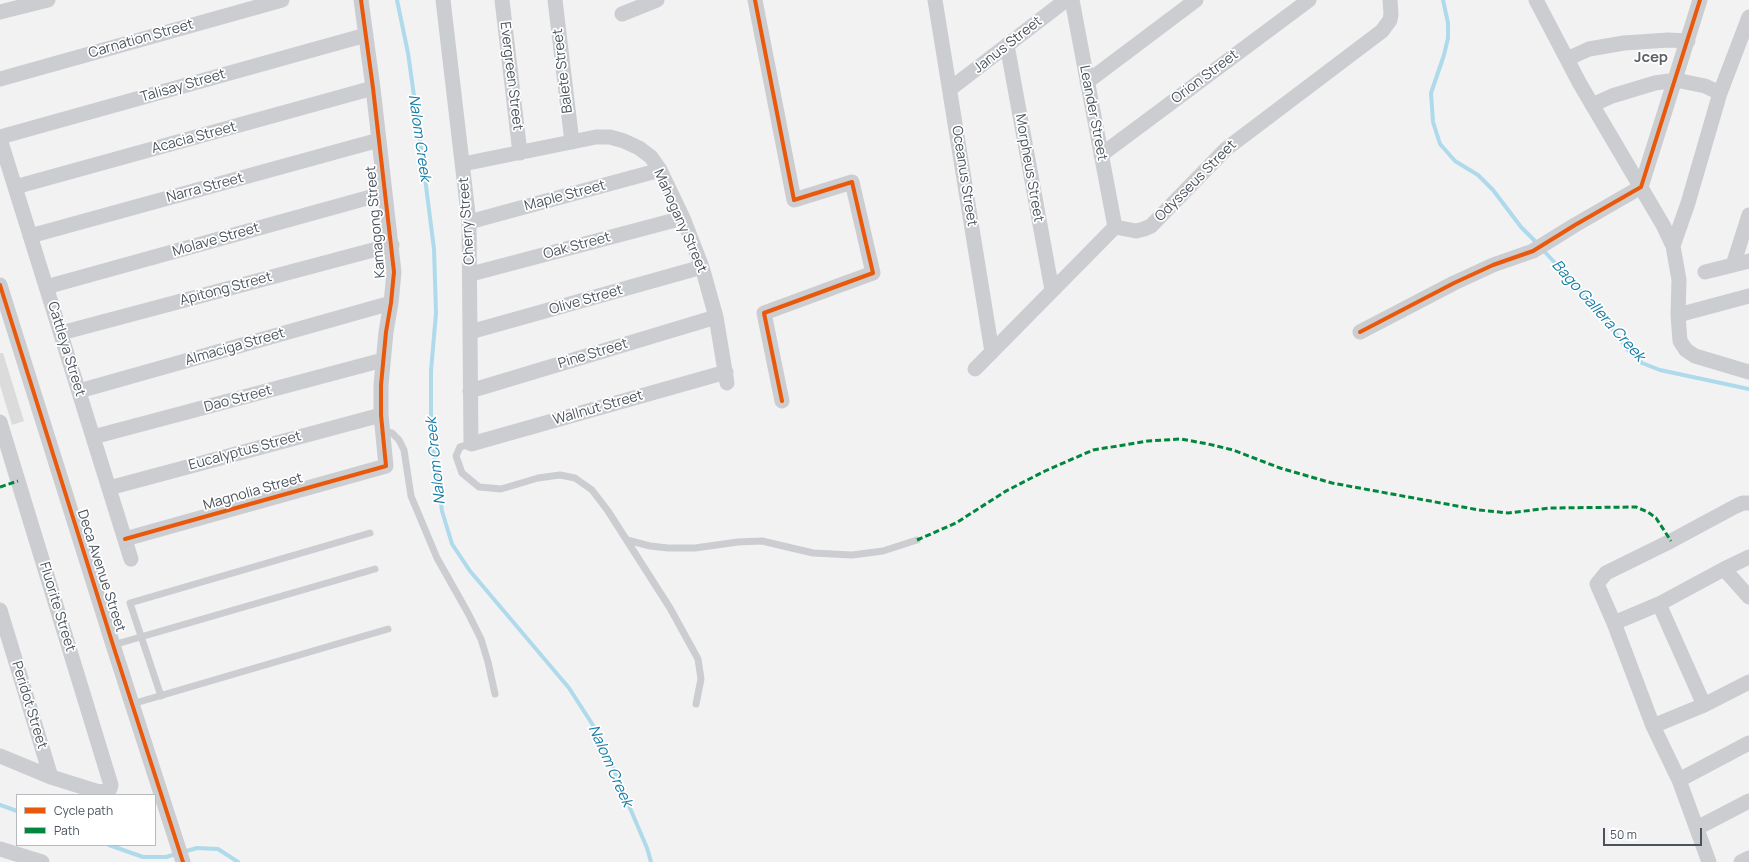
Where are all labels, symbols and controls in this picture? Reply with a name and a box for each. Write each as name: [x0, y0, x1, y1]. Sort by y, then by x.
street label: Janus Street: [970, 13, 1046, 77]
street label: Carnation Street: [87, 16, 195, 62]
street label: Evergreen Street: [496, 21, 526, 131]
street label: Balete Street: [549, 28, 577, 114]
street label: Orion Street: [1168, 47, 1242, 107]
district label: Jcep: [1634, 49, 1668, 67]
street label: Leander Street: [1076, 64, 1110, 162]
street label: Talisay Street: [139, 66, 227, 106]
water label: Nalom Creek: [404, 93, 434, 183]
street label: Morpheus Street: [1011, 113, 1047, 223]
street label: Acacia Street: [150, 119, 238, 157]
street label: Oceanus Street: [948, 125, 980, 227]
street label: Odysseus Street: [1152, 137, 1240, 225]
street label: Kamagong Street: [363, 165, 389, 279]
street label: Mahogany Street: [650, 167, 710, 275]
street label: Narra Street: [165, 170, 245, 206]
street label: Cherry Street: [456, 177, 478, 265]
street label: Maple Street: [523, 177, 607, 215]
street label: Molave Street: [171, 220, 261, 260]
street label: Oak Street: [542, 229, 612, 263]
water label: Bago Gallera Creek: [1548, 257, 1648, 365]
street label: Apitong Street: [178, 269, 274, 309]
street label: Olive Street: [547, 282, 625, 318]
street label: Cattleya Street: [44, 300, 88, 398]
street label: Almaciga Street: [183, 325, 287, 369]
street label: Pine Street: [556, 335, 630, 373]
street label: Dao Street: [202, 382, 274, 416]
street label: Wallnut Street: [551, 387, 645, 429]
water label: Nalom Creek: [422, 416, 450, 506]
street label: Eucalyptus Street: [187, 428, 303, 474]
street label: Magnolia Street: [201, 470, 305, 514]
street label: Deca Avenue Street: [73, 508, 129, 634]
street label: Fluorite Street: [35, 560, 79, 654]
street label: Peridot Street: [8, 659, 50, 751]
water label: Nalom Creek: [584, 722, 636, 810]
legend: [16, 794, 156, 846]
text: Cycle path: [54, 802, 113, 819]
scale bar: [1605, 820, 1704, 846]
text: Path: [54, 822, 80, 839]
text: 50 m: [1610, 826, 1637, 843]

